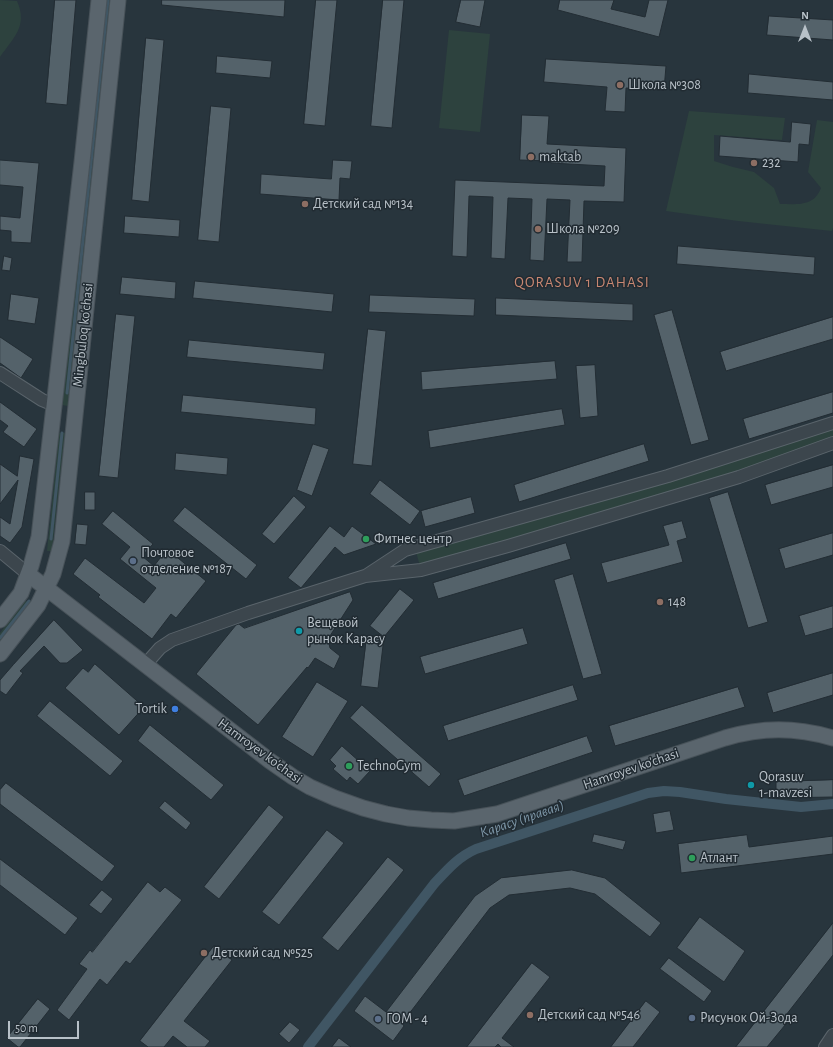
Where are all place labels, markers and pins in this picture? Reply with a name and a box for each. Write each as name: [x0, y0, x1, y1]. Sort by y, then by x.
place label: Школа №308: [628, 77, 701, 93]
marker: Школа №308: [615, 80, 625, 90]
place label: maktab: [539, 149, 581, 165]
marker: maktab: [526, 152, 536, 162]
place label: 232: [762, 155, 781, 171]
marker: 232: [749, 158, 759, 168]
place label: Детский сад №134: [313, 196, 413, 212]
marker: Детский сад №134: [300, 199, 310, 209]
place label: Школа №209: [546, 221, 620, 237]
marker: Школа №209: [533, 224, 543, 234]
place label: Фитнес центр: [374, 531, 452, 547]
marker: Фитнес центр: [361, 534, 371, 544]
place label: Почтовое отделение №187: [141, 545, 232, 578]
marker: Почтовое отделение №187: [128, 556, 138, 566]
place label: 148: [668, 594, 686, 610]
marker: 148: [655, 597, 665, 607]
place label: Вещевой рынок Карасу: [307, 615, 385, 648]
marker: Вещевой рынок Карасу: [294, 626, 304, 636]
place label: Tortik: [136, 701, 167, 717]
marker: Tortik: [170, 704, 180, 714]
place label: TechnoGym: [357, 758, 421, 774]
marker: TechnoGym: [344, 761, 354, 771]
place label: Qorasuv 1-mavzesi: [759, 769, 812, 802]
marker: Qorasuv 1-mavzesi: [746, 780, 756, 790]
place label: Атлант: [700, 850, 738, 866]
marker: Атлант: [687, 853, 697, 863]
place label: Детский сад №525: [212, 945, 313, 961]
marker: Детский сад №525: [199, 948, 209, 958]
place label: Детский сад №546: [538, 1007, 640, 1023]
marker: Детский сад №546: [525, 1010, 535, 1020]
place label: Рисунок Ой-Зода: [700, 1010, 798, 1026]
place label: ГОМ - 4: [386, 1011, 428, 1027]
marker: Рисунок Ой-Зода: [687, 1013, 697, 1023]
marker: ГОМ - 4: [373, 1014, 383, 1024]

